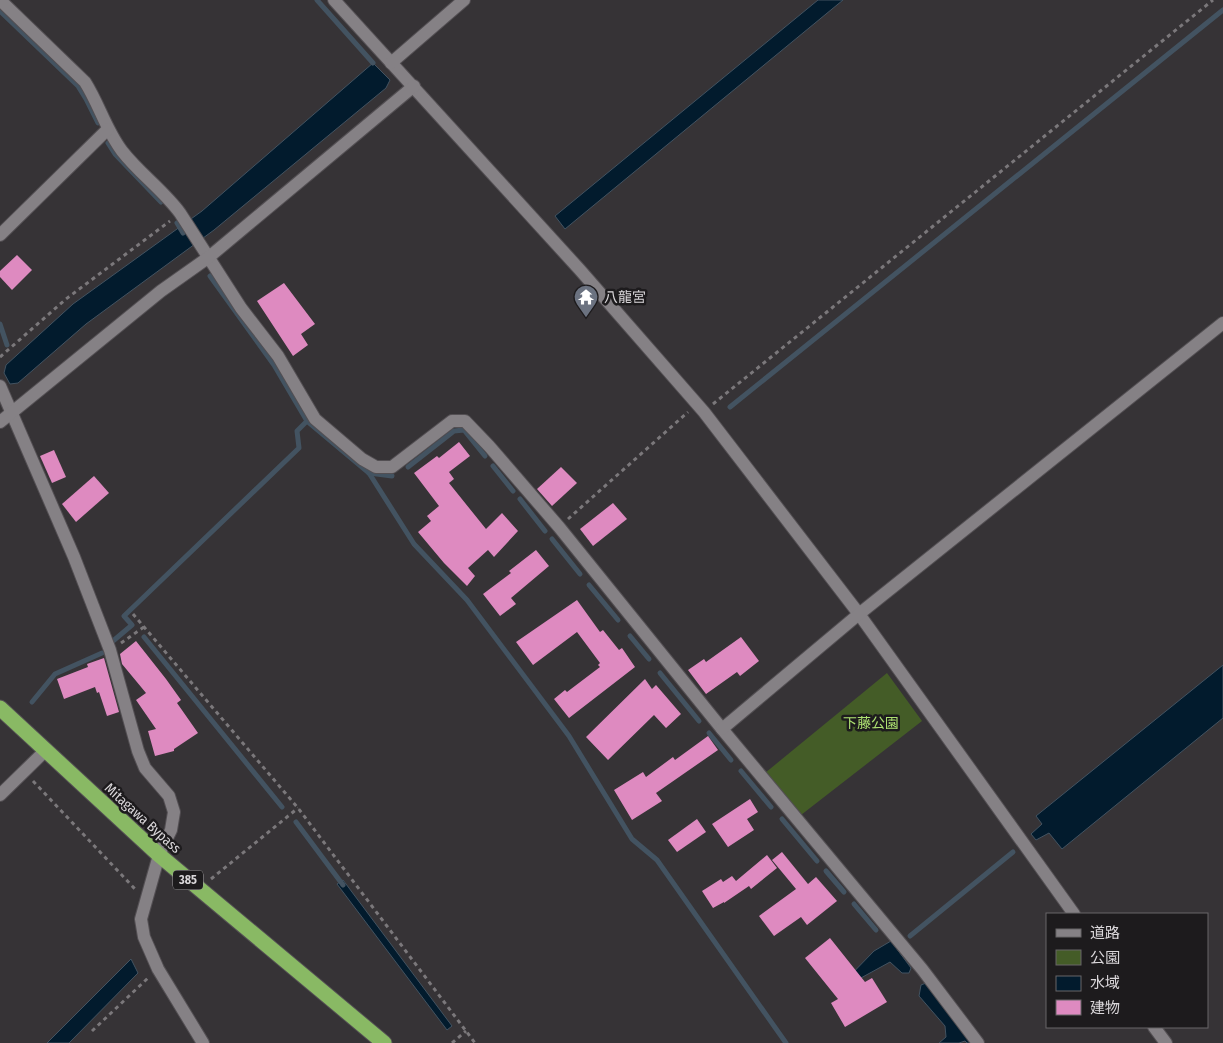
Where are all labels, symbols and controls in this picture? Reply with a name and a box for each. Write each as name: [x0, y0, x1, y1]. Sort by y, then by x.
temple icon: 八龍宮: [573, 284, 599, 318]
place label: 八龍宮: [604, 289, 646, 306]
park label: 下藤公園: [843, 715, 899, 732]
street label: Mitagawa Bypass: [101, 780, 184, 857]
road number: 385: [173, 870, 203, 890]
legend: [1046, 913, 1208, 1028]
text: 道路: [1090, 924, 1120, 942]
text: 公園: [1090, 949, 1120, 967]
text: 水域: [1090, 974, 1120, 992]
text: 建物: [1090, 999, 1120, 1017]

